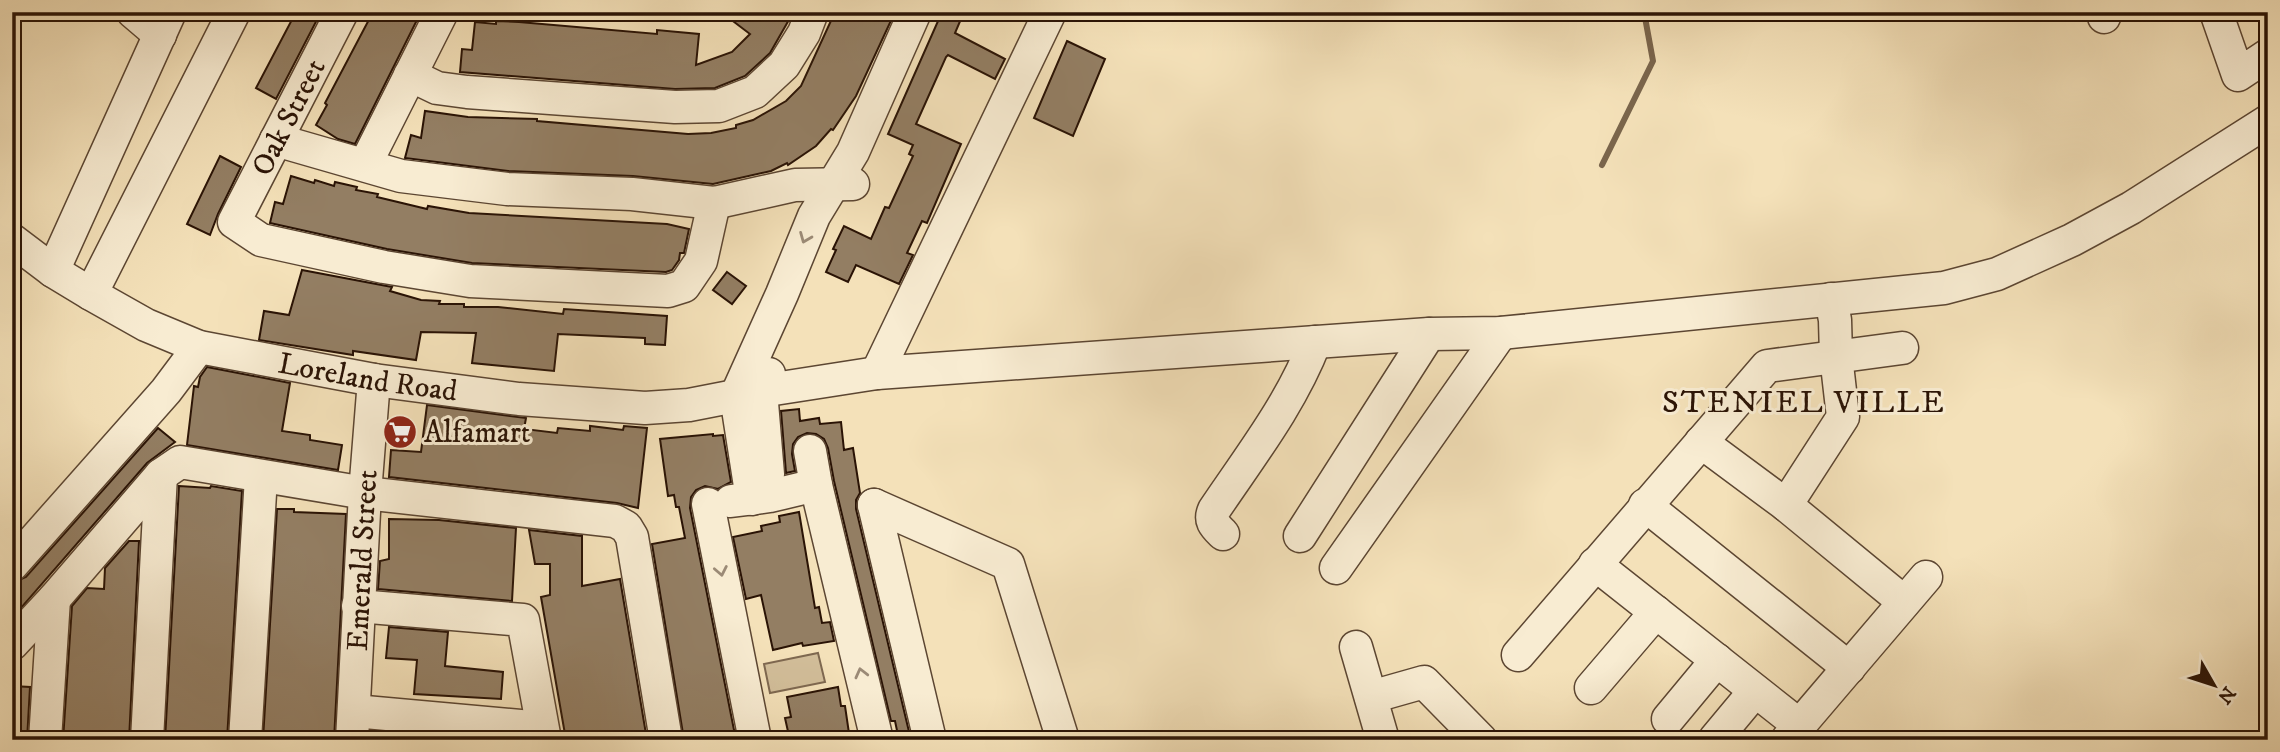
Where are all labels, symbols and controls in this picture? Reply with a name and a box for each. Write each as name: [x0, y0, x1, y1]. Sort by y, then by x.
street label: Oak Street: [244, 53, 334, 182]
one-way arrow: [800, 231, 814, 243]
street label: Loreland Road: [275, 345, 459, 411]
district label: STENIEL VILLE: [1662, 383, 1946, 423]
supermarket icon: Alfamart: [381, 413, 419, 451]
place label: Alfamart: [424, 415, 530, 452]
street label: Emerald Street: [340, 468, 387, 652]
one-way arrow: [713, 565, 728, 577]
north arrow: [2178, 650, 2248, 720]
one-way arrow: [855, 668, 869, 680]
text: N: [2212, 681, 2240, 708]

